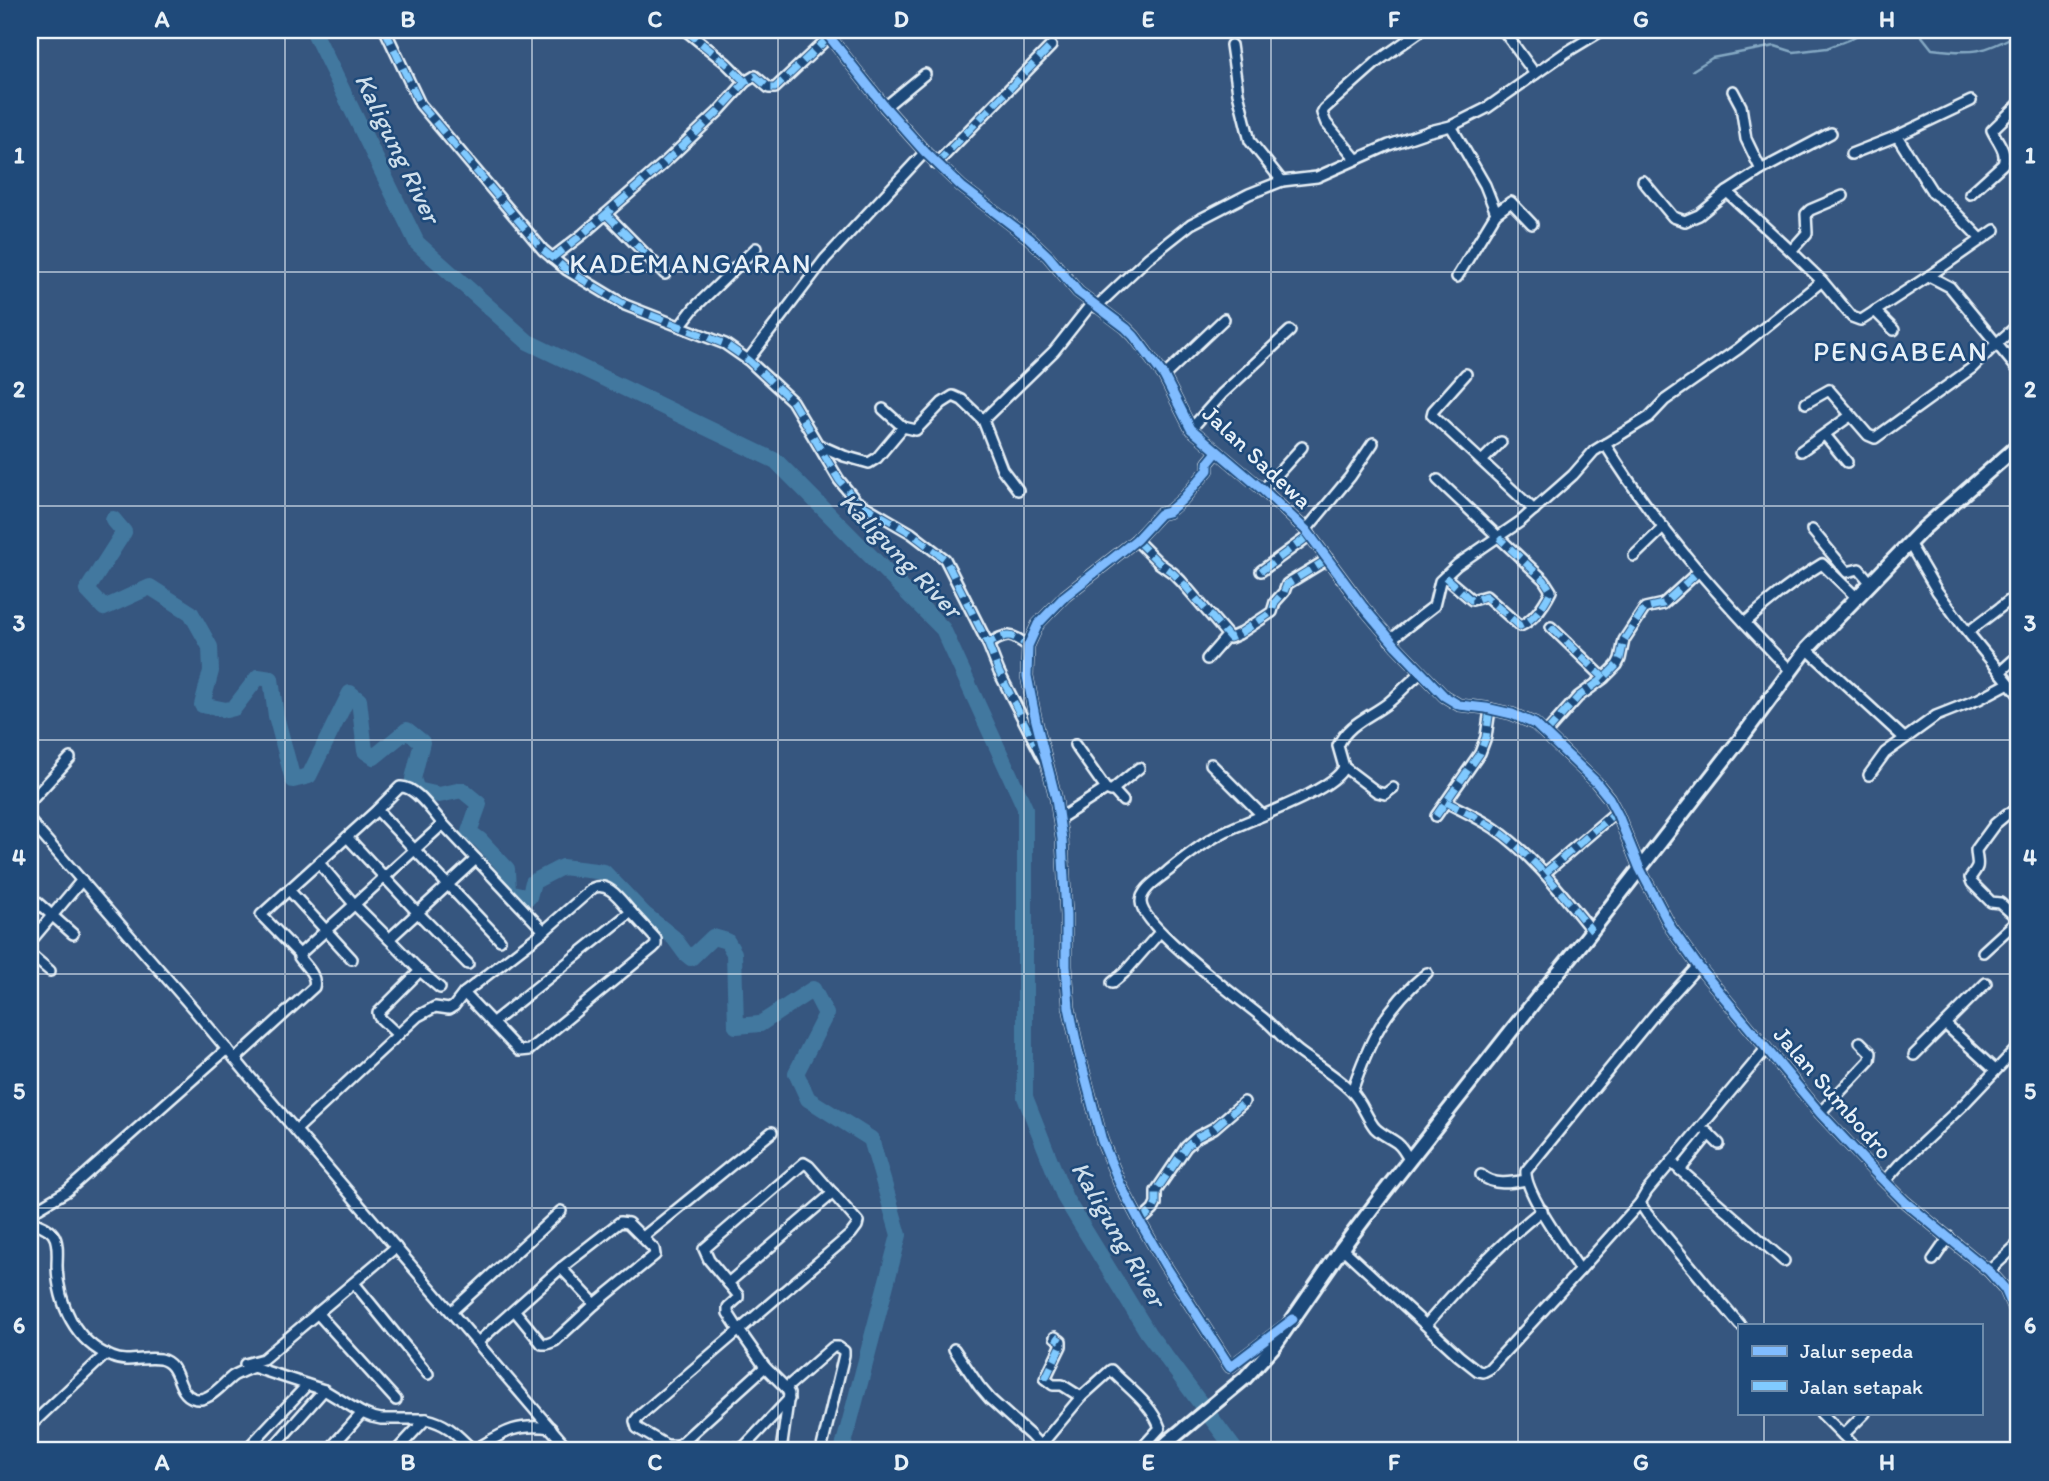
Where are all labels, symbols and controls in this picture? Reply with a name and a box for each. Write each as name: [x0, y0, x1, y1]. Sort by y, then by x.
text: A: [154, 5, 170, 33]
text: B: [401, 5, 416, 33]
text: C: [648, 5, 663, 33]
text: D: [893, 5, 909, 33]
text: E: [1142, 5, 1155, 33]
text: F: [1388, 5, 1401, 33]
text: G: [1633, 5, 1649, 33]
text: H: [1879, 5, 1895, 33]
water label: Kaligung River: [348, 68, 449, 231]
text: 1: [14, 141, 25, 169]
text: 1: [2025, 141, 2036, 169]
district label: KADEMANGARAN: [569, 246, 813, 280]
district label: PENGABEAN: [1813, 334, 1989, 368]
text: 2: [13, 375, 26, 403]
text: 2: [2024, 375, 2037, 403]
street label: Jalan Sadewa: [1197, 399, 1318, 515]
water label: Kaligung River: [833, 485, 971, 627]
text: 3: [13, 609, 26, 637]
text: 3: [2024, 609, 2037, 637]
text: 4: [12, 843, 26, 871]
text: 4: [2023, 843, 2037, 871]
street label: Jalan Sumbodro: [1768, 1020, 1899, 1165]
text: 5: [13, 1077, 25, 1105]
text: 5: [2024, 1077, 2036, 1105]
water label: Kaligung River: [1064, 1155, 1175, 1315]
text: 6: [13, 1311, 25, 1339]
text: 6: [2024, 1311, 2036, 1339]
legend: [1738, 1324, 1982, 1414]
text: Jalur sepeda: [1800, 1338, 1913, 1363]
text: Jalan setapak: [1800, 1374, 1923, 1399]
text: A: [154, 1448, 170, 1476]
text: B: [401, 1448, 416, 1476]
text: C: [648, 1448, 663, 1476]
text: D: [893, 1448, 909, 1476]
text: E: [1142, 1448, 1155, 1476]
text: F: [1388, 1448, 1401, 1476]
text: G: [1633, 1448, 1649, 1476]
text: H: [1879, 1448, 1895, 1476]

